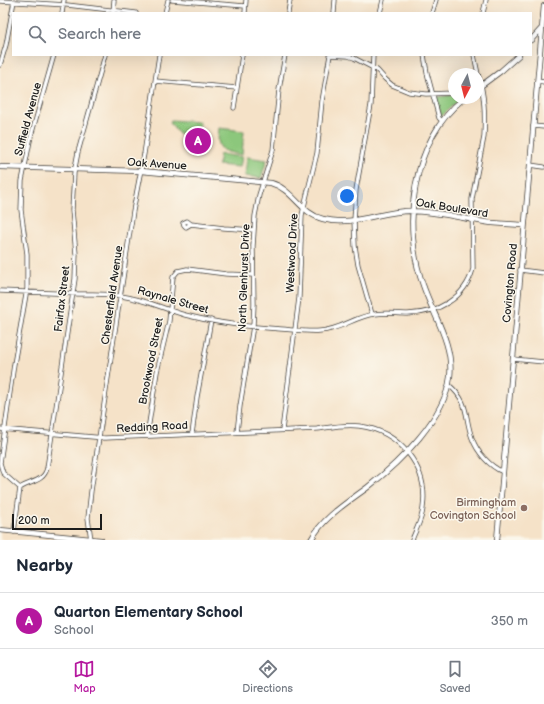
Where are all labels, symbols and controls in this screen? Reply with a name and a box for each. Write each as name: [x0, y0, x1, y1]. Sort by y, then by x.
search box: [12, 12, 532, 56]
icon: search: [26, 23, 48, 45]
text: Search here: [58, 25, 141, 44]
north arrow: [448, 68, 484, 104]
street label: Suffield Avenue: [12, 80, 44, 157]
pin: A: [185, 126, 211, 156]
street label: Oak Avenue: [127, 155, 188, 173]
your location: [337, 186, 357, 206]
street label: Oak Boulevard: [415, 196, 489, 220]
street label: Westwood Drive: [283, 212, 301, 293]
street label: North Glenhurst Drive: [236, 223, 252, 332]
street label: Covington Road: [500, 243, 520, 323]
street label: Chesterfield Avenue: [99, 244, 125, 345]
street label: Fairfax Street: [52, 265, 73, 333]
street label: Raynale Street: [136, 284, 211, 317]
street label: Brookwood Street: [136, 316, 166, 406]
street label: Redding Road: [116, 419, 188, 435]
place label: Birmingham Covington School: [430, 496, 516, 522]
marker: Birmingham Covington School: [519, 503, 529, 513]
scale bar: [12, 512, 102, 531]
text: 200 m: [18, 514, 50, 527]
text: Nearby: [16, 556, 73, 576]
text: Quarton Elementary School: [54, 603, 243, 622]
text: A: [25, 613, 33, 629]
text: 350 m: [491, 613, 528, 629]
text: School: [54, 622, 94, 638]
tab: Map: [73, 658, 96, 695]
tab: Directions: [242, 658, 293, 695]
tab: Saved: [440, 658, 471, 695]

